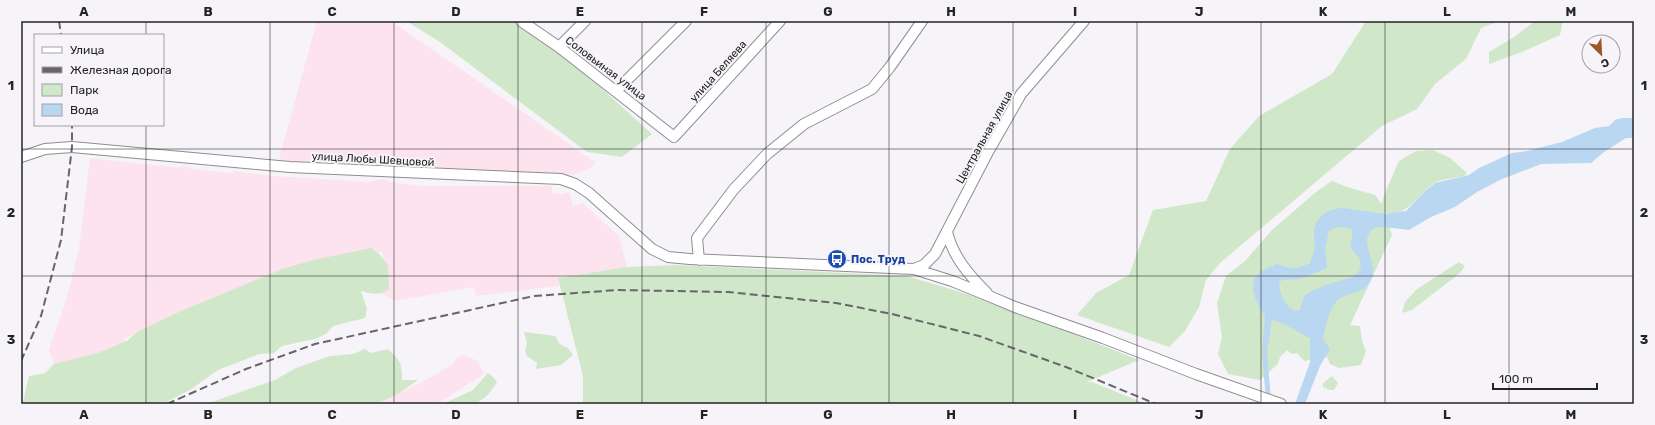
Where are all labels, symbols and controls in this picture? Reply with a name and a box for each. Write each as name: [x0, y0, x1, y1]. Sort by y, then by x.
text: A: [79, 4, 89, 19]
text: B: [203, 4, 213, 19]
text: C: [327, 4, 337, 19]
text: D: [451, 4, 461, 19]
text: E: [576, 4, 584, 19]
text: F: [700, 4, 708, 19]
text: G: [823, 4, 833, 19]
text: H: [946, 4, 956, 19]
text: I: [1073, 4, 1077, 19]
text: J: [1195, 4, 1203, 19]
text: K: [1319, 4, 1328, 19]
text: L: [1443, 4, 1451, 19]
text: M: [1566, 4, 1576, 19]
legend: [34, 34, 164, 126]
street label: Соловьиная улица: [563, 34, 649, 103]
north arrow: [1581, 34, 1621, 74]
street label: улица Беляева: [687, 38, 749, 105]
text: Улица: [70, 43, 104, 57]
text: С: [1598, 55, 1611, 70]
text: Железная дорога: [70, 63, 172, 77]
text: 1: [8, 78, 14, 93]
text: 1: [1641, 78, 1647, 93]
text: Парк: [70, 83, 99, 97]
street label: Центральная улица: [954, 89, 1015, 186]
text: Вода: [70, 103, 99, 117]
street label: улица Любы Шевцовой: [311, 150, 435, 169]
text: 2: [7, 205, 15, 220]
text: 2: [1640, 205, 1648, 220]
bus stop icon: Пос. Труд: [826, 248, 848, 270]
place label: Пос. Труд: [851, 253, 905, 266]
text: 3: [7, 332, 16, 347]
text: 3: [1640, 332, 1649, 347]
scale bar: [1493, 365, 1597, 391]
text: 100 m: [1499, 372, 1533, 386]
text: A: [79, 407, 89, 422]
text: B: [203, 407, 213, 422]
text: C: [327, 407, 337, 422]
text: D: [451, 407, 461, 422]
text: E: [576, 407, 584, 422]
text: F: [700, 407, 708, 422]
text: G: [823, 407, 833, 422]
text: H: [946, 407, 956, 422]
text: I: [1073, 407, 1077, 422]
text: J: [1195, 407, 1203, 422]
text: K: [1319, 407, 1328, 422]
text: L: [1443, 407, 1451, 422]
text: M: [1566, 407, 1576, 422]

